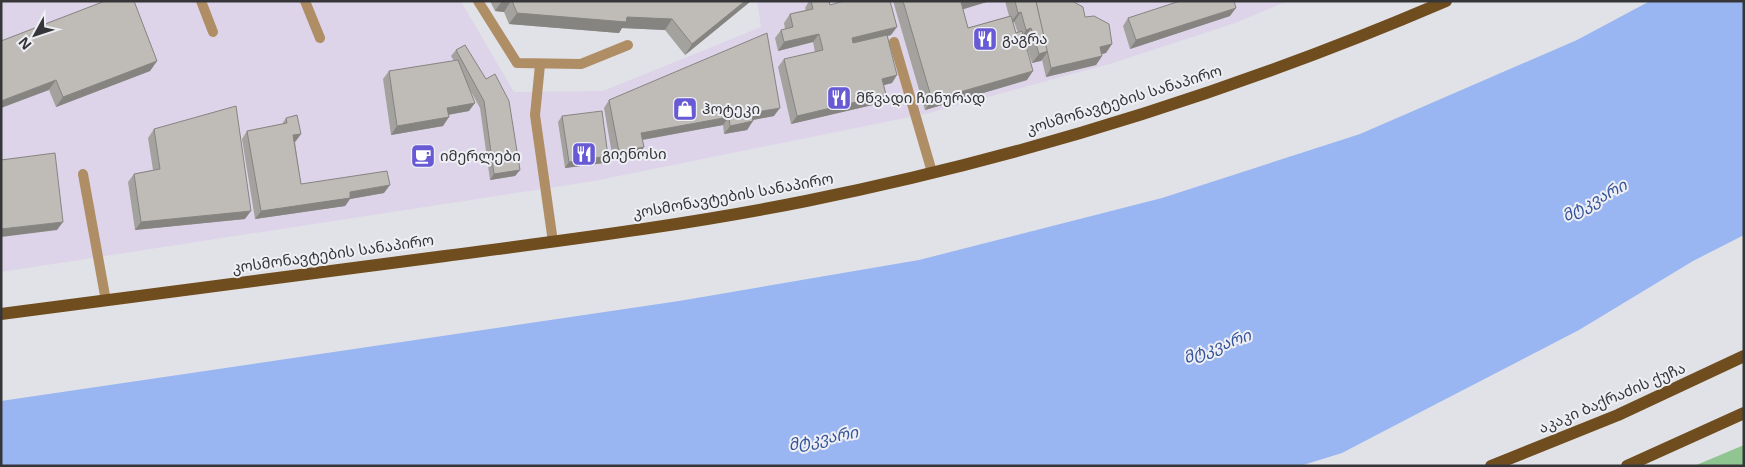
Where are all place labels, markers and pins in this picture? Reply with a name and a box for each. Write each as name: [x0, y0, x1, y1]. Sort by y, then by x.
restaurant icon: გაგრა: [972, 26, 998, 52]
place label: გაგრა: [1002, 28, 1047, 48]
restaurant icon: მწვადი ჩინურად: [826, 85, 852, 111]
place label: მწვადი ჩინურად: [856, 87, 985, 107]
shop icon: ჰოტეკი: [672, 96, 698, 122]
place label: ჰოტეკი: [702, 98, 760, 118]
restaurant icon: გიენოსი: [571, 141, 597, 167]
cafe icon: იმერლები: [410, 143, 436, 169]
place label: გიენოსი: [602, 143, 667, 163]
place label: იმერლები: [440, 145, 521, 165]

